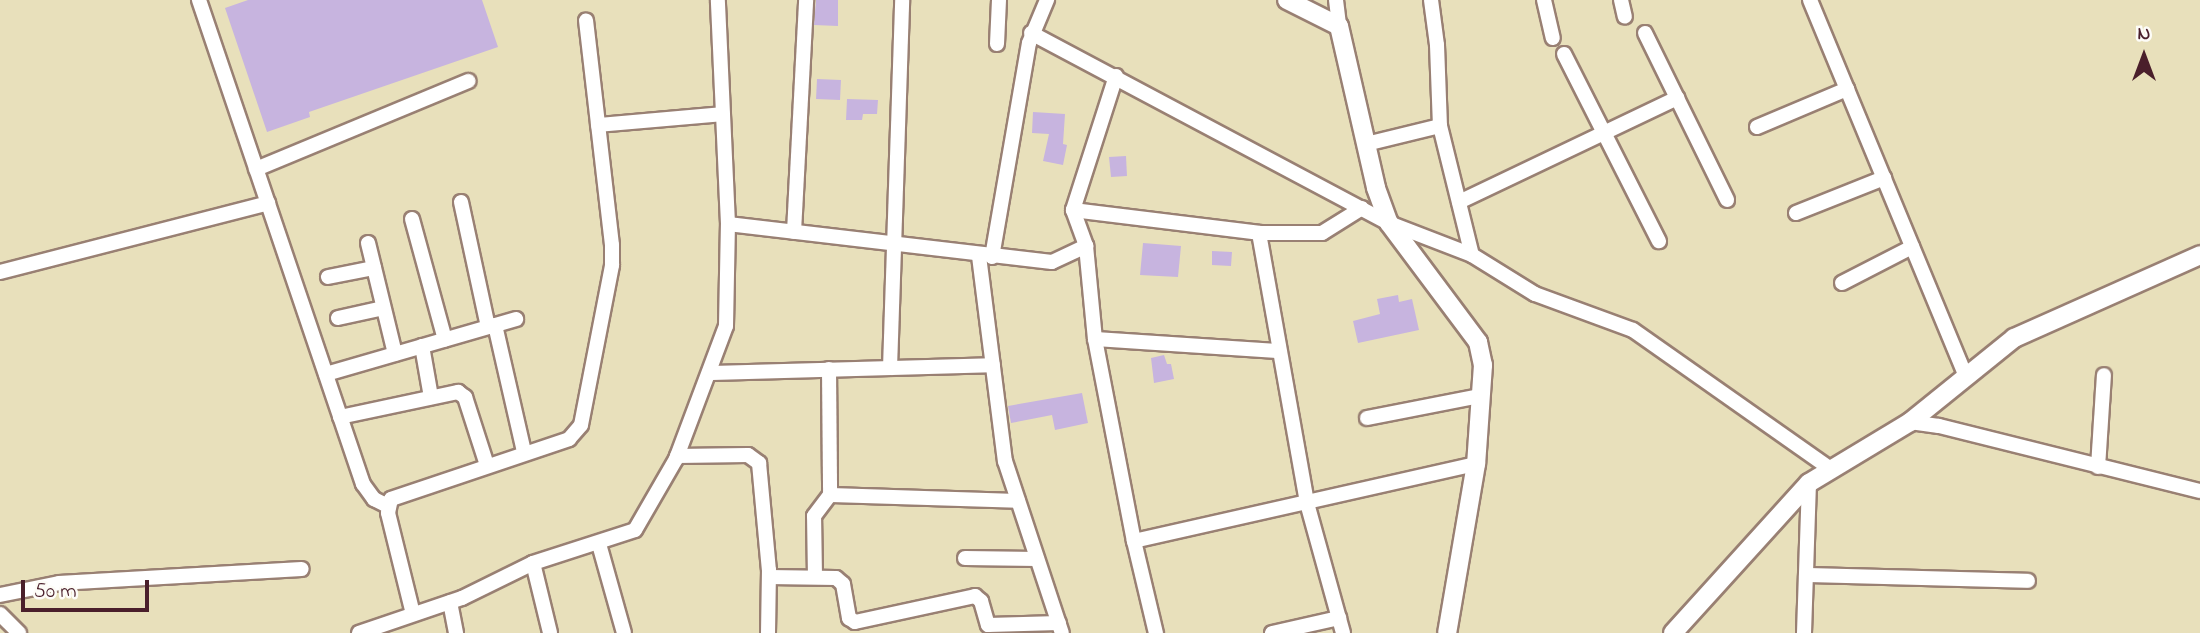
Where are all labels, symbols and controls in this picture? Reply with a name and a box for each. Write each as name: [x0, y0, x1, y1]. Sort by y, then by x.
north arrow: [2109, 21, 2179, 91]
text: N: [2138, 21, 2150, 48]
scale bar: [24, 566, 152, 610]
text: 50 m: [34, 577, 77, 607]

